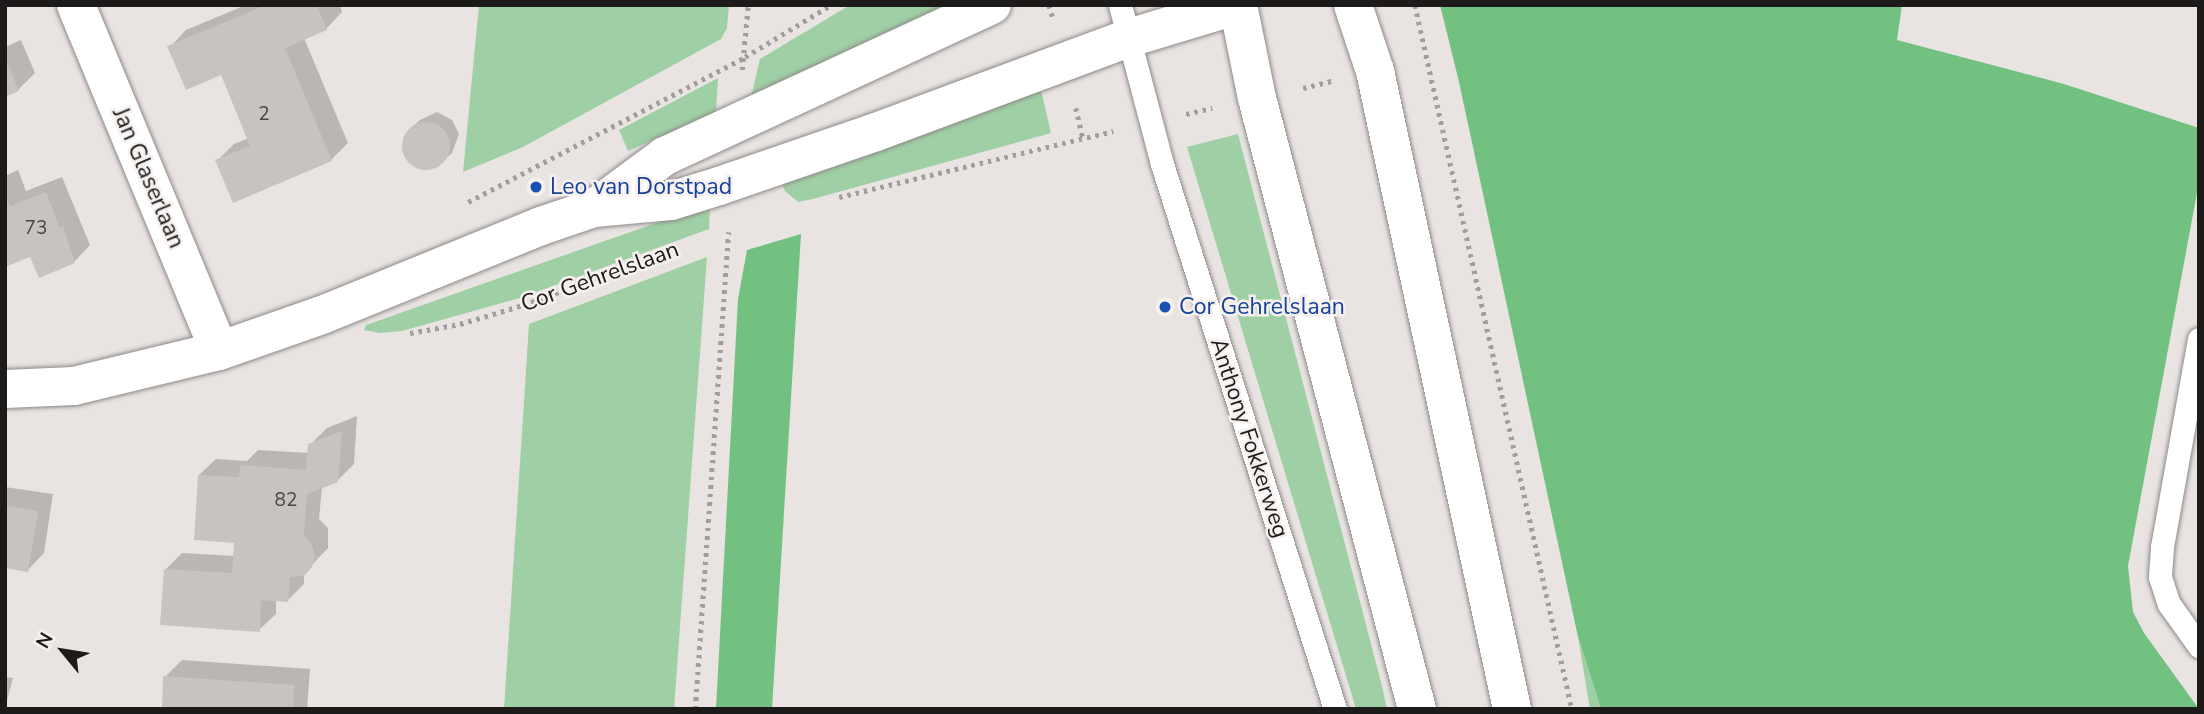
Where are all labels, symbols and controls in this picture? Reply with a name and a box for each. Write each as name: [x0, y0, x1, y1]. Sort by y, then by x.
street label: Jan Glaserlaan: [106, 104, 190, 252]
house number: 2: [258, 104, 270, 126]
place label: Leo van Dorstpad: [550, 173, 732, 201]
marker: Leo van Dorstpad: [528, 179, 544, 195]
house number: 73: [25, 218, 47, 240]
street label: Cor Gehrelslaan: [517, 236, 683, 318]
place label: Cor Gehrelslaan: [1179, 293, 1345, 321]
marker: Cor Gehrelslaan: [1157, 299, 1173, 315]
street label: Anthony Fokkerweg: [1204, 335, 1294, 541]
house number: 82: [275, 490, 297, 512]
north arrow: [28, 616, 98, 686]
text: N: [30, 628, 60, 653]

